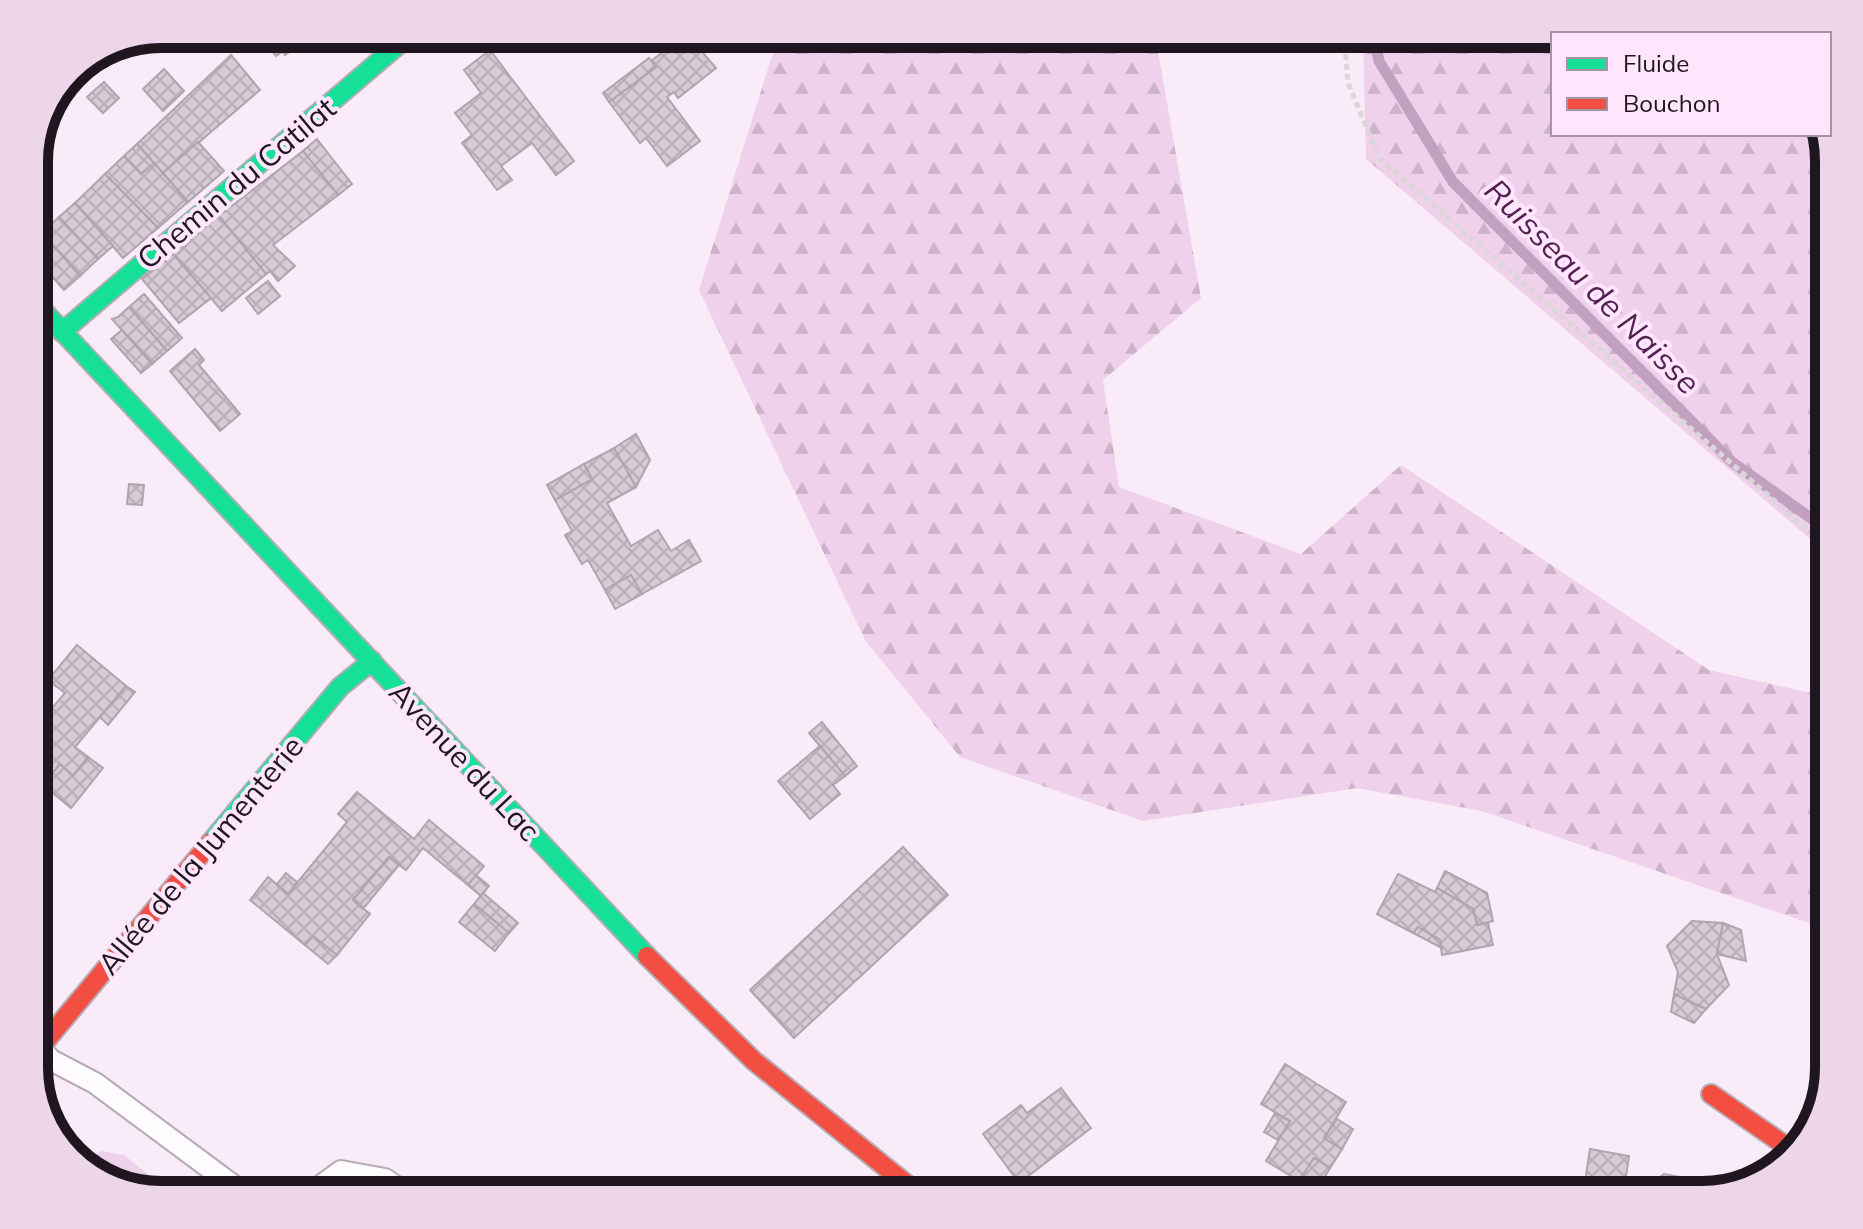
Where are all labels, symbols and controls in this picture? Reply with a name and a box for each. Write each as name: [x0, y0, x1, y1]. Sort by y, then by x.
legend: [1551, 32, 1831, 136]
text: Fluide: [1623, 48, 1689, 78]
text: Bouchon: [1623, 88, 1721, 118]
street label: Chemin du Catilat: [129, 89, 343, 277]
water label: Ruisseau de Naisse: [1477, 170, 1709, 402]
street label: Avenue du Lac: [381, 673, 549, 849]
street label: Allée de la Jumenterie: [89, 728, 311, 982]

